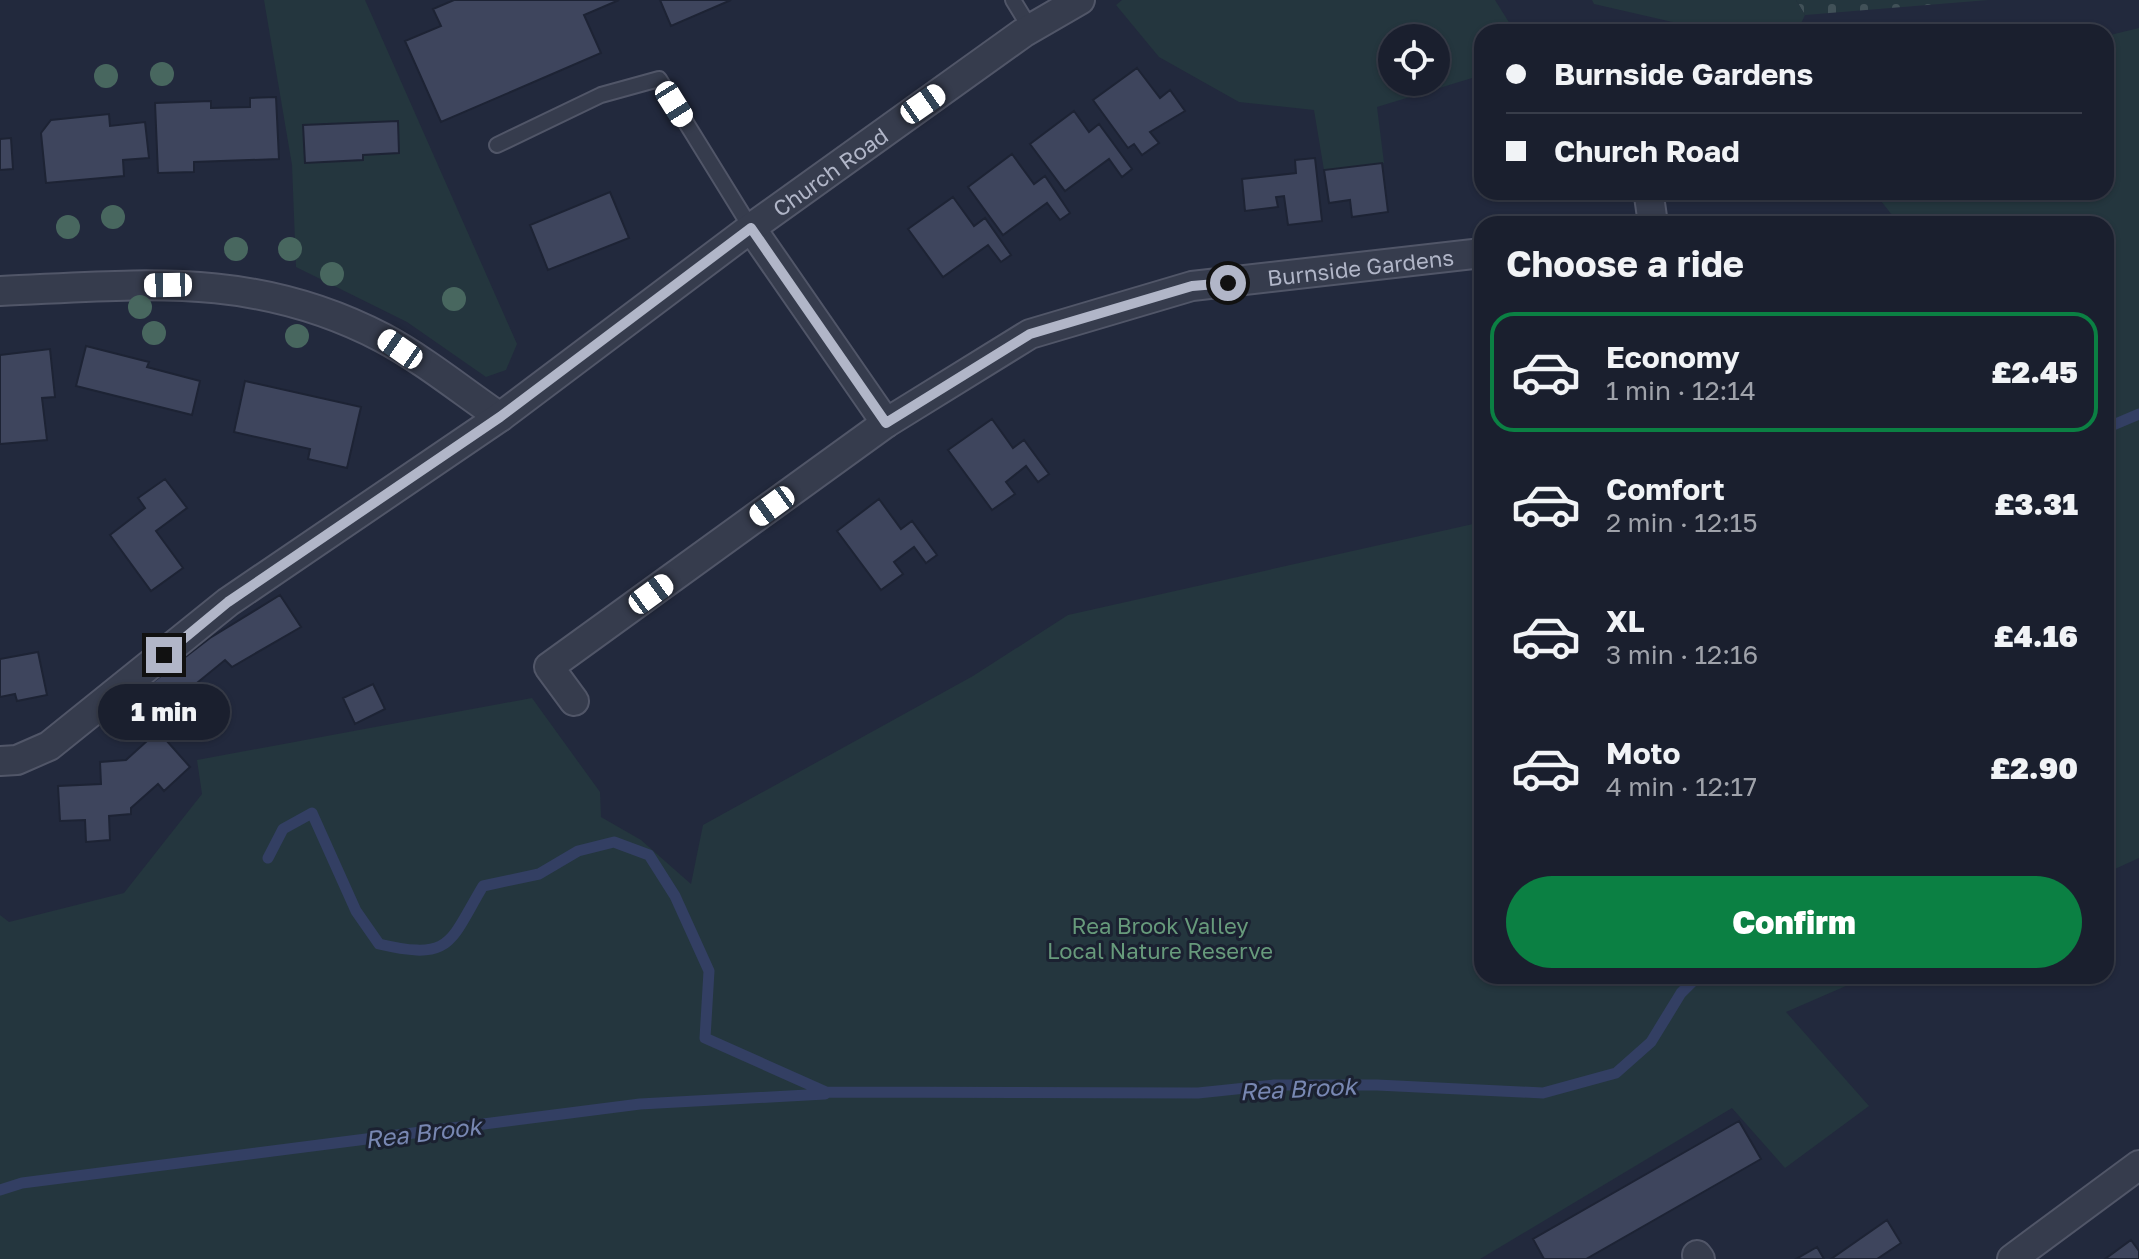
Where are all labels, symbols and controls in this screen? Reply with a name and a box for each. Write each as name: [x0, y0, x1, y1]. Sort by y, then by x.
map controls: [1378, 24, 1450, 96]
button: locate: [1378, 24, 1450, 96]
text: Burnside Gardens: [1554, 56, 1813, 92]
car: [651, 77, 697, 131]
car: [896, 80, 950, 128]
street label: Church Road: [767, 121, 893, 222]
text: Church Road: [1554, 133, 1740, 169]
text: Choose a ride: [1506, 242, 1744, 285]
street label: Burnside Gardens: [1266, 243, 1455, 291]
route start: [1210, 265, 1246, 301]
car: [144, 273, 192, 297]
car: [373, 325, 427, 373]
icon: car: [1510, 336, 1582, 408]
text: Economy: [1606, 339, 1740, 375]
text: £2.45: [1992, 354, 2078, 390]
text: 1 min · 12:14: [1606, 375, 1756, 406]
icon: car: [1510, 468, 1582, 540]
text: Comfort: [1606, 471, 1725, 507]
car: [746, 482, 798, 530]
text: £3.31: [1995, 486, 2078, 522]
text: 2 min · 12:15: [1606, 507, 1758, 538]
car: [625, 570, 677, 618]
icon: car: [1510, 600, 1582, 672]
text: XL: [1606, 603, 1645, 639]
text: £4.16: [1994, 618, 2078, 654]
route end: [146, 637, 182, 673]
text: 3 min · 12:16: [1606, 639, 1758, 670]
callout: 1 min: [98, 683, 230, 739]
text: 1 min: [131, 696, 197, 727]
icon: car: [1510, 732, 1582, 804]
text: Moto: [1606, 735, 1681, 771]
text: £2.90: [1990, 750, 2078, 786]
text: 4 min · 12:17: [1606, 771, 1757, 802]
button: Confirm: [1506, 876, 2082, 968]
park label: Rea Brook Valley Local Nature Reserve: [1047, 912, 1273, 964]
water label: Rea Brook: [1239, 1070, 1360, 1106]
water label: Rea Brook: [363, 1110, 485, 1154]

